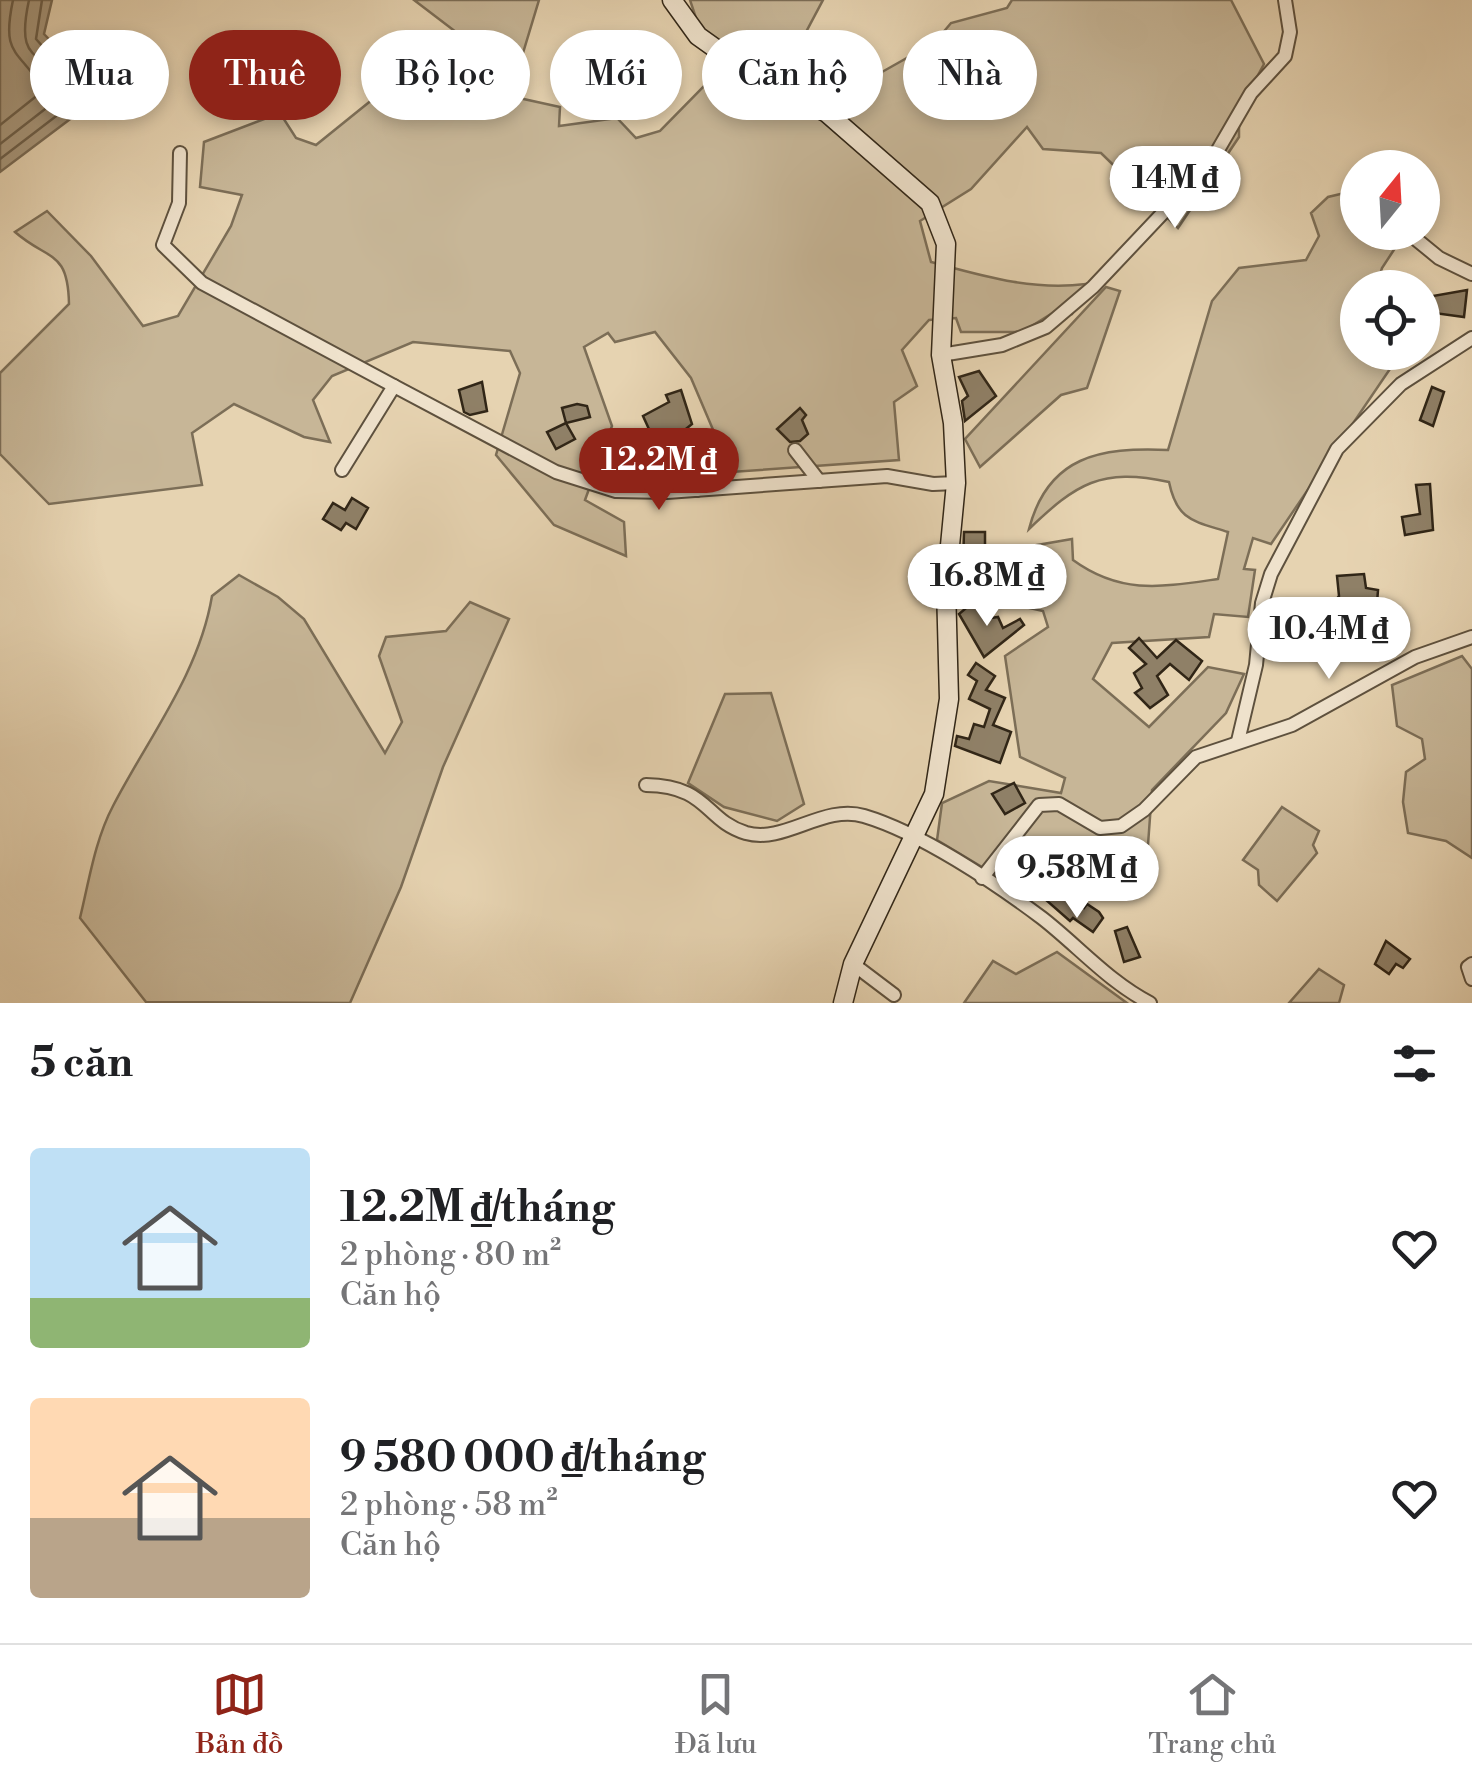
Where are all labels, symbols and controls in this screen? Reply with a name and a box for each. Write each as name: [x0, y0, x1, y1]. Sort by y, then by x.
chip: Mua: [30, 30, 169, 120]
chip: Thuê: [189, 30, 341, 120]
chip: Bộ lọc: [361, 30, 530, 120]
chip: Mới: [550, 30, 682, 120]
chip: Căn hộ: [702, 30, 883, 120]
chip: Nhà: [903, 30, 1037, 120]
pin: 14M ₫: [1105, 146, 1245, 231]
north arrow: [1340, 150, 1440, 250]
map controls: [1340, 150, 1440, 370]
text: 14M ₫: [1132, 158, 1218, 198]
button: locate: [1340, 270, 1440, 370]
pin: 12.2M ₫: [567, 428, 751, 513]
text: 12.2M ₫: [601, 440, 717, 480]
pin: 16.8M ₫: [895, 544, 1079, 629]
text: 16.8M ₫: [930, 556, 1044, 596]
pin: 10.4M ₫: [1237, 597, 1421, 682]
text: 10.4M ₫: [1270, 609, 1389, 649]
pin: 9.58M ₫: [985, 836, 1169, 921]
text: 9.58M ₫: [1017, 848, 1137, 888]
icon: filters: [1387, 1036, 1442, 1091]
text: 5 căn: [30, 1037, 133, 1090]
text: 12.2M ₫/tháng: [340, 1182, 614, 1235]
icon: home: [110, 1188, 230, 1308]
icon: heart: [1387, 1221, 1442, 1276]
text: 2 phòng · 80 m²: [340, 1235, 561, 1275]
text: Căn hộ: [340, 1275, 441, 1315]
text: 9 580 000 ₫/tháng: [340, 1432, 705, 1485]
icon: home: [110, 1438, 230, 1558]
icon: heart: [1387, 1471, 1442, 1526]
text: 2 phòng · 58 m²: [340, 1485, 558, 1525]
text: Căn hộ: [340, 1525, 441, 1565]
tab: Bản đồ: [196, 1667, 284, 1762]
tab: Đã lưu: [675, 1667, 757, 1762]
tab: Trang chủ: [1148, 1667, 1276, 1762]

